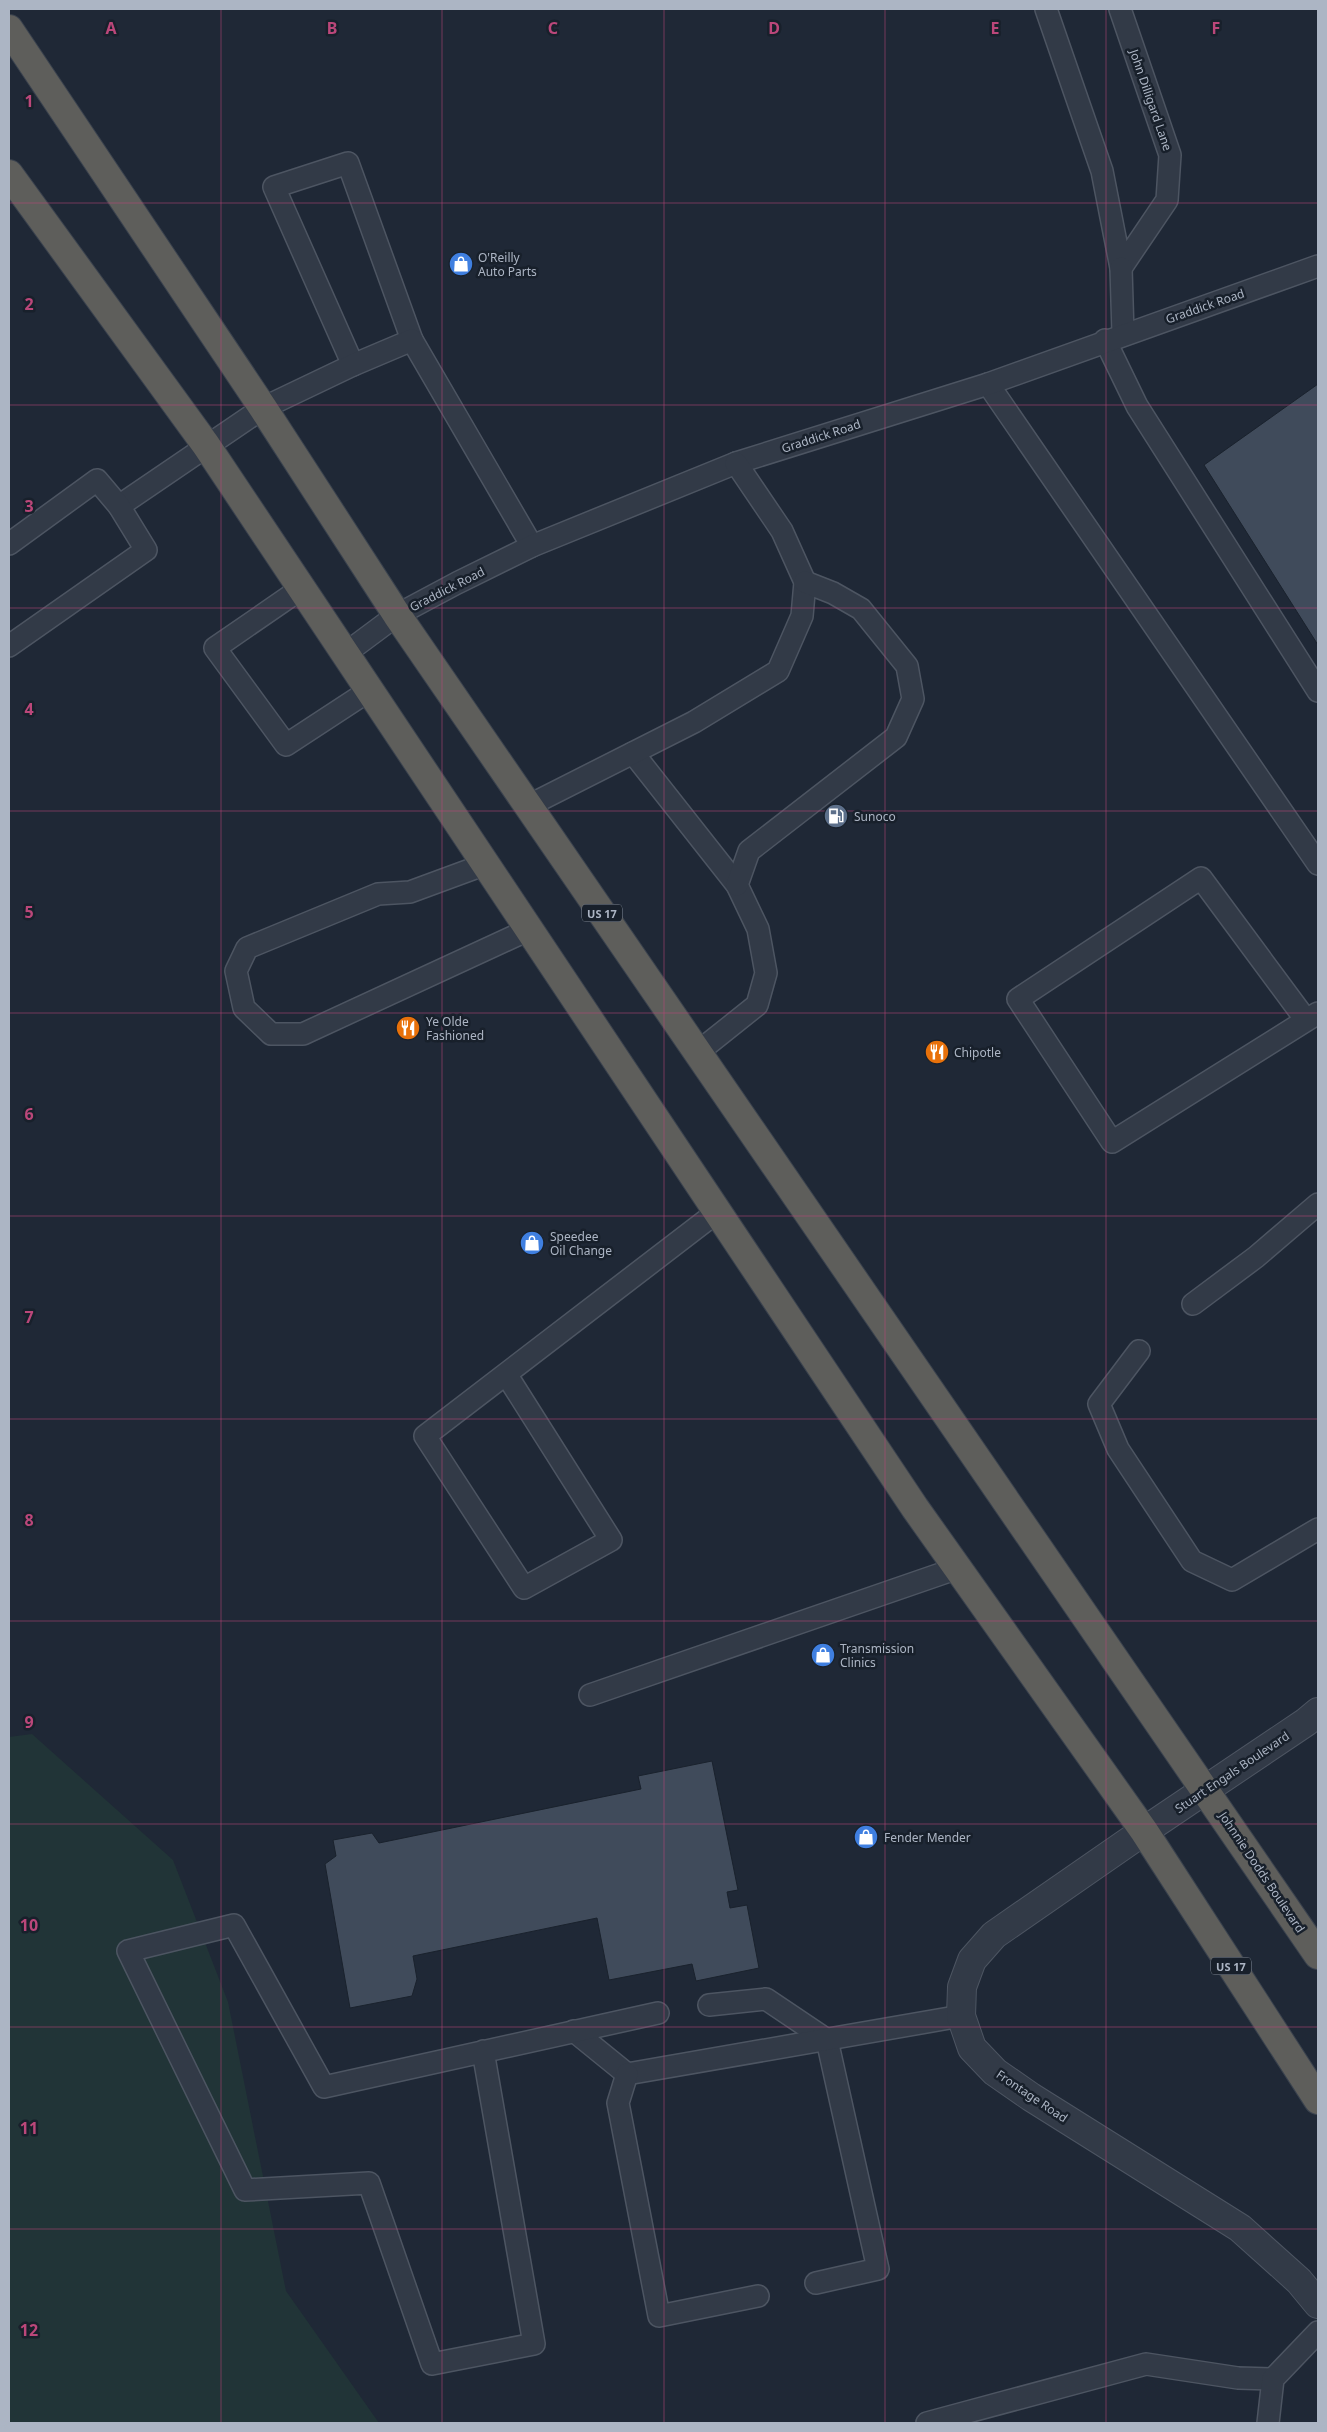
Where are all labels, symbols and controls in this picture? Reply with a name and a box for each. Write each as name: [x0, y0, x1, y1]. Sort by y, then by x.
text: A: [105, 17, 117, 39]
text: B: [327, 17, 337, 39]
text: C: [548, 17, 558, 39]
text: D: [768, 17, 780, 39]
text: E: [991, 17, 1000, 39]
text: F: [1212, 17, 1220, 39]
street label: John Dilligard Lane: [1125, 46, 1176, 153]
text: 1: [24, 90, 34, 112]
place label: O'Reilly Auto Parts: [478, 249, 537, 280]
shop icon: O'Reilly Auto Parts: [448, 251, 474, 277]
street label: Graddick Road: [1163, 285, 1247, 327]
text: 2: [24, 293, 34, 315]
street label: Graddick Road: [779, 415, 863, 457]
text: 3: [24, 495, 34, 517]
street label: Graddick Road: [407, 563, 487, 615]
text: 4: [24, 698, 34, 720]
fuel station icon: Sunoco: [823, 803, 849, 829]
place label: Sunoco: [854, 808, 896, 825]
text: 5: [24, 901, 34, 923]
road number: US 17: [582, 904, 622, 921]
place label: Ye Olde Fashioned: [426, 1013, 484, 1044]
restaurant icon: Ye Olde Fashioned: [395, 1015, 421, 1041]
restaurant icon: Chipotle: [924, 1039, 950, 1065]
place label: Chipotle: [954, 1044, 1001, 1061]
text: 6: [24, 1103, 34, 1125]
place label: Speedee Oil Change: [550, 1228, 612, 1259]
shop icon: Speedee Oil Change: [519, 1230, 545, 1256]
text: 7: [24, 1306, 34, 1328]
text: 8: [24, 1509, 34, 1531]
place label: Transmission Clinics: [840, 1640, 914, 1671]
shop icon: Transmission Clinics: [810, 1642, 836, 1668]
text: 9: [24, 1711, 34, 1733]
street label: Stuart Engals Boulevard: [1171, 1727, 1293, 1817]
street label: Johnnie Dodds Boulevard: [1215, 1807, 1309, 1936]
shop icon: Fender Mender: [853, 1824, 879, 1850]
place label: Fender Mender: [884, 1829, 971, 1846]
text: 10: [20, 1914, 38, 1936]
road number: US 17: [1211, 1958, 1251, 1974]
street label: Frontage Road: [993, 2066, 1071, 2126]
text: 11: [20, 2117, 38, 2139]
text: 12: [20, 2319, 38, 2341]

